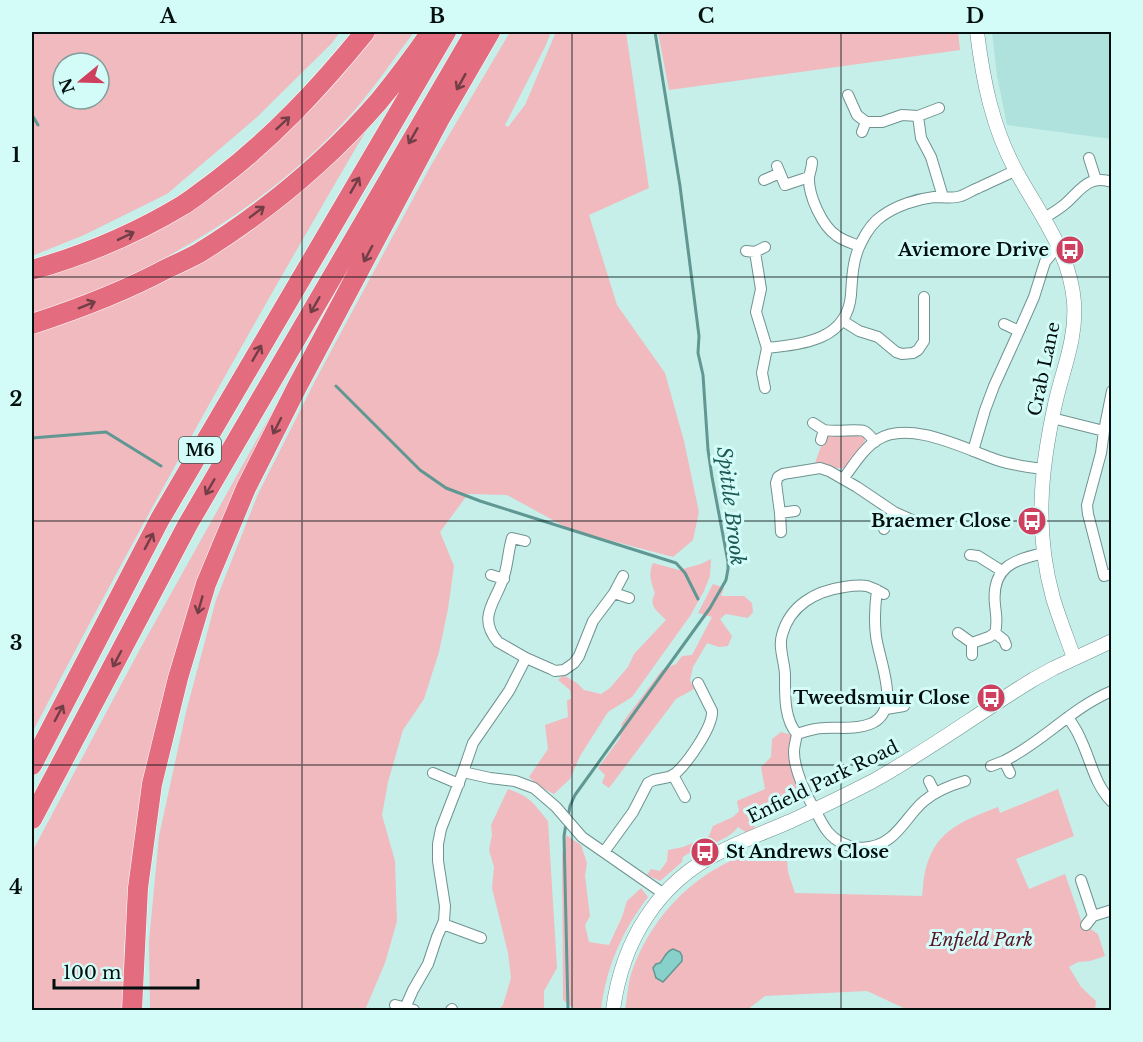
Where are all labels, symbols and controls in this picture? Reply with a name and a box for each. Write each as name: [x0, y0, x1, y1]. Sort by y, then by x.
text: A: [159, 4, 177, 28]
text: B: [429, 4, 445, 28]
text: C: [698, 4, 714, 28]
text: D: [966, 4, 984, 28]
north arrow: [51, 51, 111, 111]
one-way arrow: [455, 73, 466, 91]
text: N: [55, 76, 79, 96]
one-way arrow: [276, 116, 291, 130]
one-way arrow: [406, 127, 418, 144]
text: 1: [12, 143, 21, 167]
one-way arrow: [349, 177, 361, 194]
one-way arrow: [249, 206, 265, 219]
one-way arrow: [116, 229, 134, 241]
bus stop icon: Aviemore Drive: [1054, 234, 1086, 266]
place label: Aviemore Drive: [897, 239, 1049, 261]
one-way arrow: [362, 245, 374, 262]
one-way arrow: [309, 296, 321, 313]
one-way arrow: [77, 299, 96, 310]
street label: Crab Lane: [1023, 320, 1065, 418]
one-way arrow: [251, 345, 263, 362]
text: 2: [9, 387, 23, 411]
one-way arrow: [270, 417, 282, 435]
road number: M6: [179, 437, 221, 463]
water label: Spittle Brook: [712, 445, 750, 567]
one-way arrow: [203, 478, 215, 495]
bus stop icon: Braemer Close: [1016, 505, 1048, 537]
place label: Braemer Close: [871, 510, 1011, 532]
one-way arrow: [143, 532, 155, 550]
one-way arrow: [194, 595, 205, 614]
text: 3: [10, 631, 22, 655]
one-way arrow: [111, 649, 122, 667]
bus stop icon: Tweedsmuir Close: [975, 682, 1007, 714]
place label: Tweedsmuir Close: [793, 687, 970, 709]
one-way arrow: [53, 705, 65, 723]
street label: Enfield Park Road: [744, 736, 902, 828]
bus stop icon: St Andrews Close: [689, 836, 721, 868]
place label: St Andrews Close: [726, 841, 889, 863]
text: 4: [9, 875, 23, 899]
park label: Enfield Park: [928, 929, 1033, 951]
scale bar: [54, 952, 198, 990]
text: 100 m: [63, 962, 121, 984]

